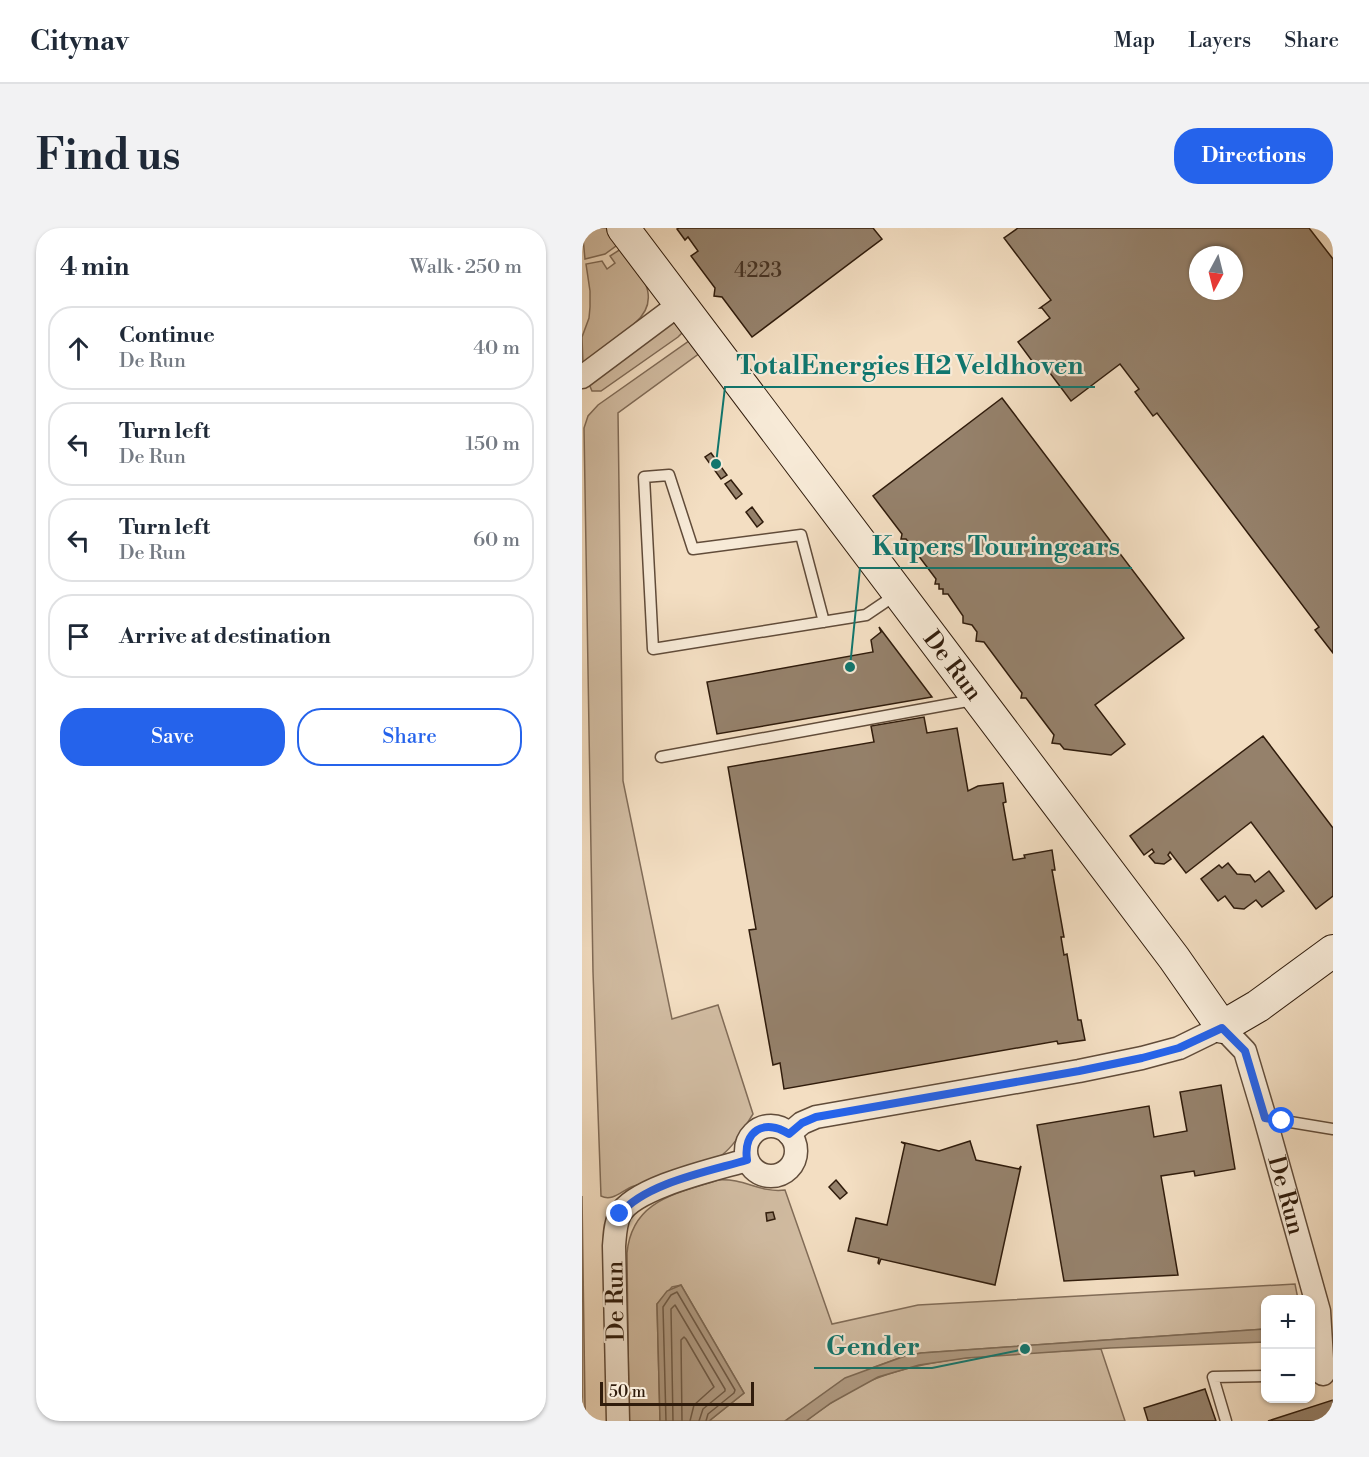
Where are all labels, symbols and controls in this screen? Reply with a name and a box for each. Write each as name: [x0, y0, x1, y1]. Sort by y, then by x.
text: Citynav: [30, 24, 129, 59]
text: Map: [1114, 28, 1155, 54]
text: Layers: [1188, 28, 1251, 54]
text: Share: [1284, 28, 1339, 54]
button: Directions: [1174, 128, 1333, 184]
text: Find us: [36, 130, 180, 183]
north arrow: [1189, 246, 1243, 300]
text: 4 min: [60, 251, 130, 283]
text: Walk · 250 m: [410, 255, 522, 280]
house number: 4223: [734, 258, 782, 284]
text: Continue: [119, 322, 215, 349]
icon: ahead: [62, 332, 95, 365]
text: 40 m: [473, 336, 520, 361]
callout: TotalEnergies H2 Veldhoven: [725, 343, 1095, 387]
text: De Run: [119, 349, 186, 374]
text: TotalEnergies H2 Veldhoven: [737, 350, 1083, 382]
text: Turn left: [119, 418, 210, 445]
icon: left: [62, 428, 95, 461]
text: 150 m: [465, 432, 520, 457]
text: De Run: [119, 445, 186, 470]
text: Turn left: [119, 514, 210, 541]
icon: left: [62, 524, 95, 557]
callout: Kupers Touringcars: [860, 524, 1132, 568]
text: 60 m: [473, 528, 520, 553]
text: Kupers Touringcars: [872, 531, 1120, 563]
text: De Run: [119, 541, 186, 566]
icon: arrive: [62, 620, 95, 653]
text: Arrive at destination: [119, 623, 331, 650]
street label: De Run: [916, 625, 989, 707]
button: Save: [60, 708, 285, 766]
button: Share: [297, 708, 522, 766]
route start: [1268, 1107, 1294, 1133]
street label: De Run: [1260, 1153, 1311, 1238]
route end: [606, 1200, 632, 1226]
street label: De Run: [600, 1261, 632, 1341]
map controls: [1261, 1295, 1315, 1403]
button: +: [1261, 1295, 1315, 1349]
callout: Gender: [814, 1324, 932, 1368]
text: Gender: [826, 1331, 920, 1363]
button: −: [1261, 1349, 1315, 1403]
scale bar: [600, 1379, 754, 1406]
text: 50 m: [609, 1382, 646, 1402]

